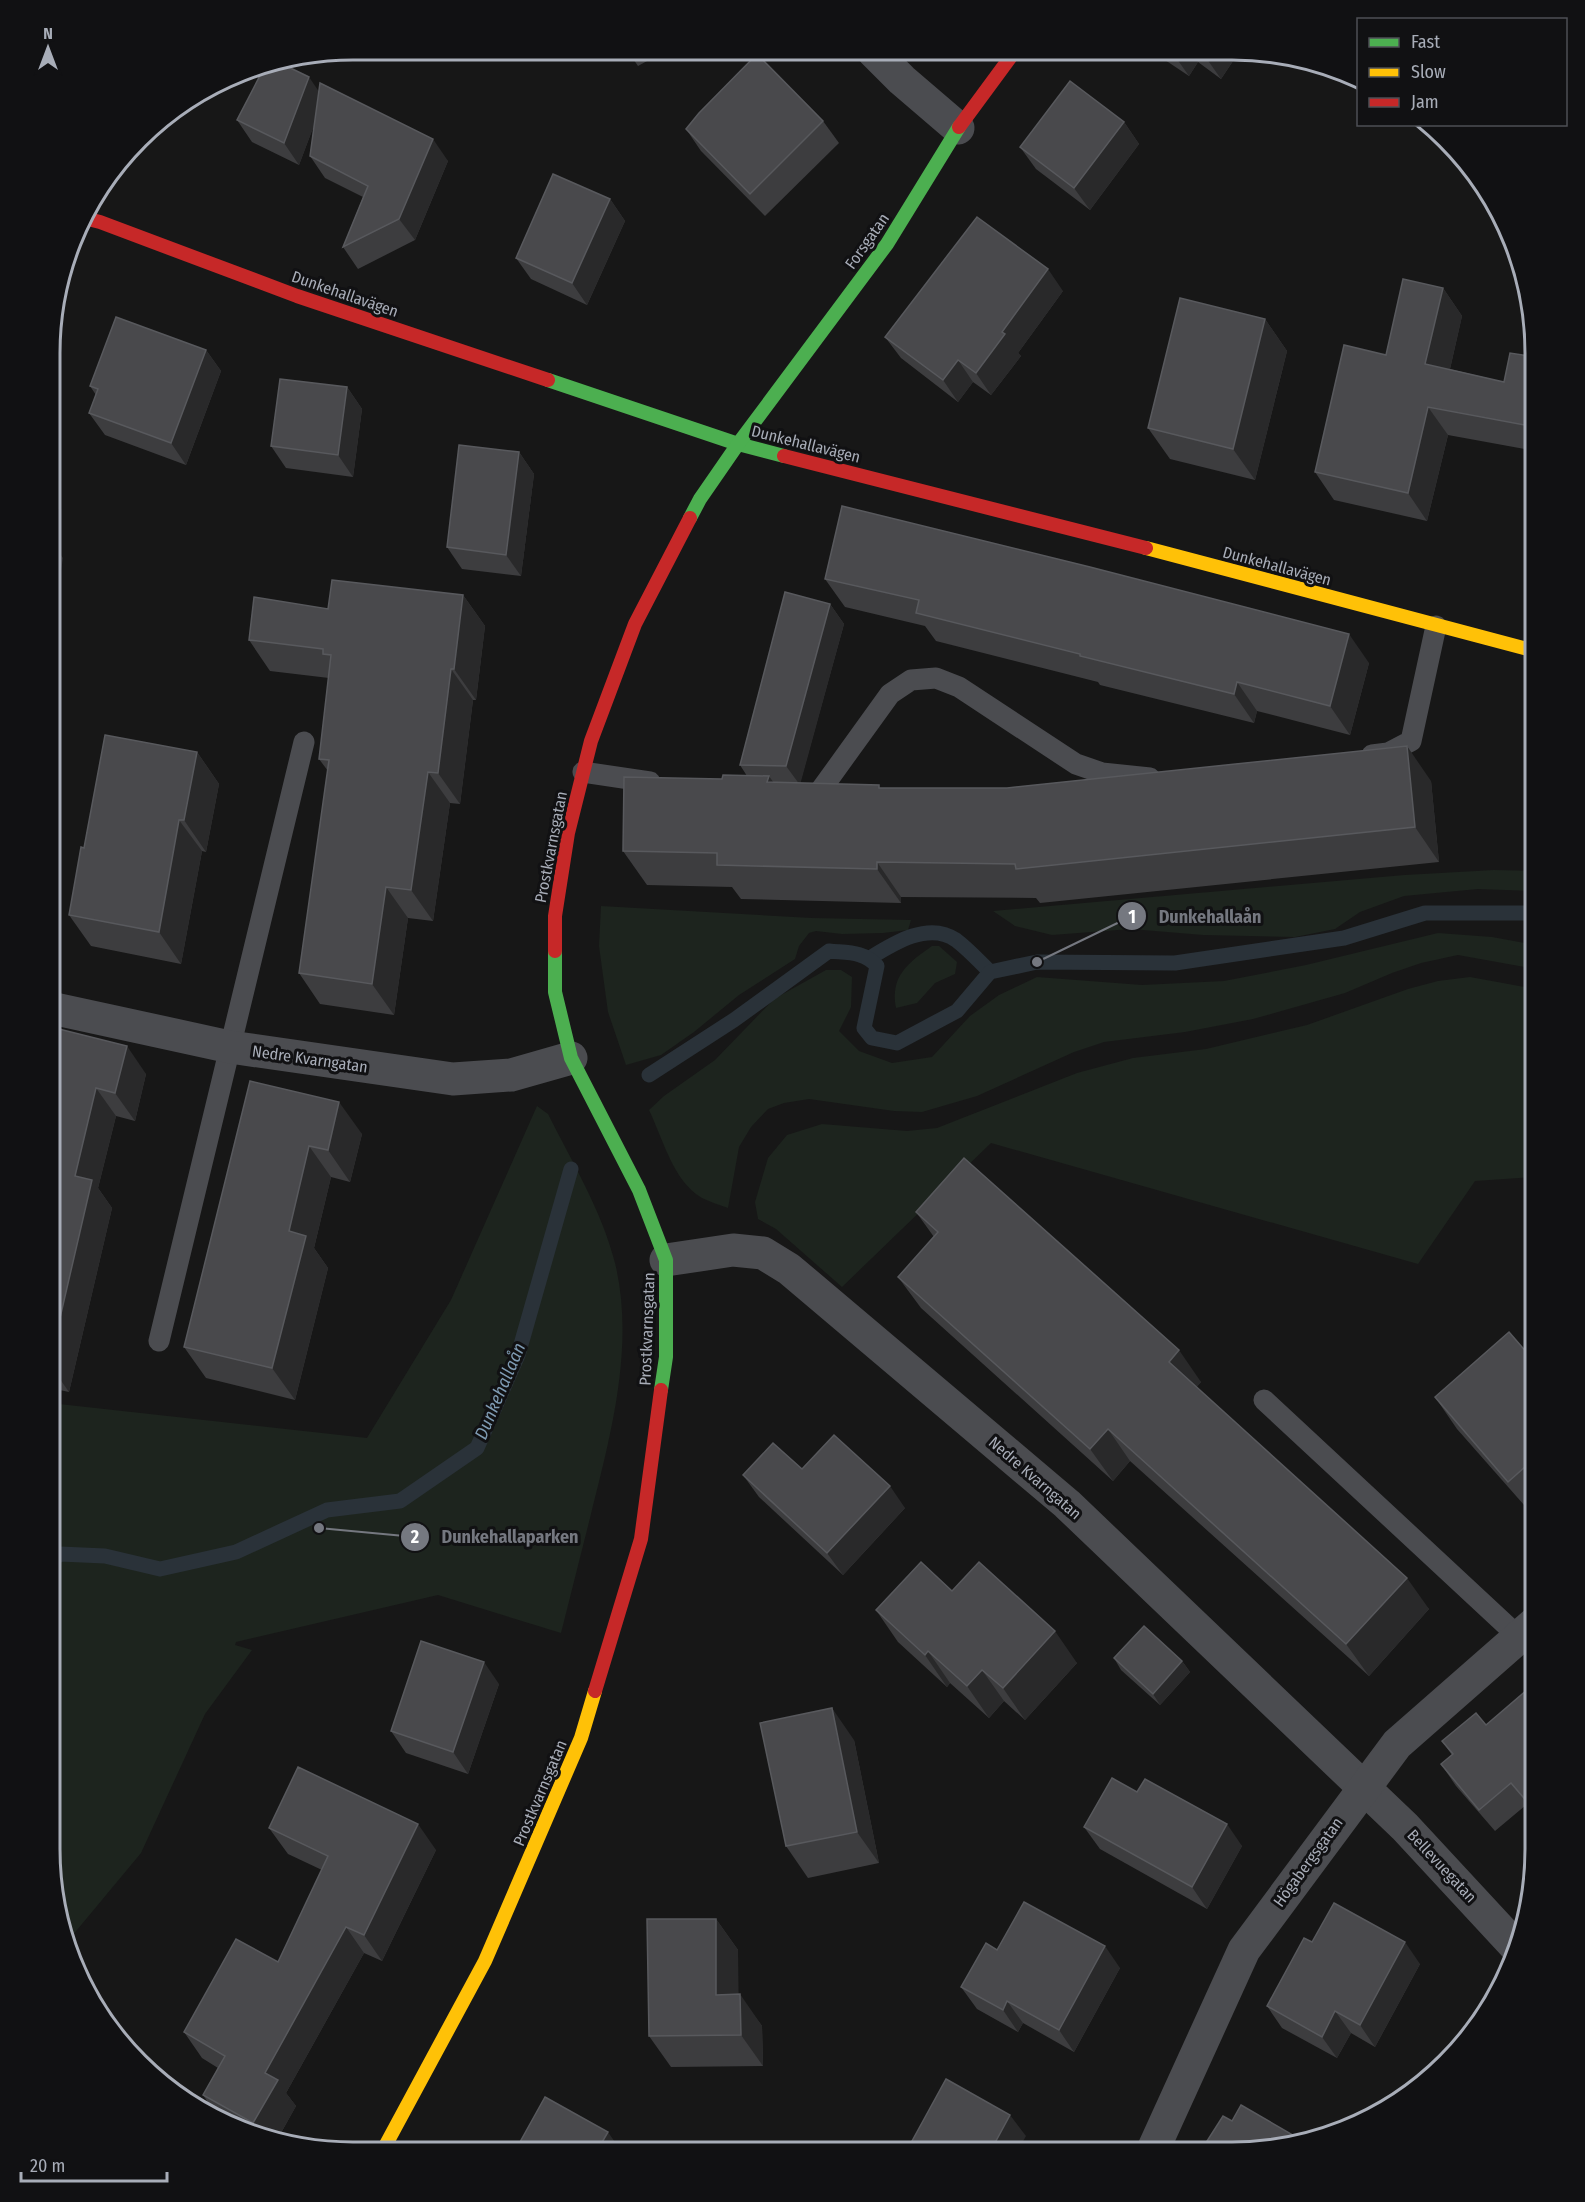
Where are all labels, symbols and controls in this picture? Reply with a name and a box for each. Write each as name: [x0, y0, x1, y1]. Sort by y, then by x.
north arrow: [18, 18, 78, 78]
legend: [1357, 18, 1567, 126]
text: N: [43, 24, 53, 43]
text: Fast: [1411, 31, 1440, 53]
text: Slow: [1411, 61, 1446, 83]
text: Jam: [1411, 91, 1439, 113]
street label: Forsgatan: [841, 210, 893, 272]
street label: Dunkehallavägen: [289, 267, 401, 321]
street label: Dunkehallavägen: [750, 421, 862, 467]
street label: Dunkehallavägen: [1221, 542, 1333, 590]
street label: Prostkvarnsgatan: [531, 790, 571, 904]
callout: Dunkehallaån: [1117, 898, 1274, 934]
text: 1: [1128, 906, 1136, 928]
text: Dunkehallaån: [1159, 906, 1261, 928]
street label: Nedre Kvarngatan: [251, 1041, 369, 1077]
street label: Prostkvarnsgatan: [636, 1272, 658, 1386]
water label: Dunkehallaån: [470, 1339, 530, 1443]
street label: Nedre Kvarngatan: [985, 1433, 1085, 1523]
callout: Dunkehallaparken: [400, 1519, 591, 1555]
text: 2: [410, 1526, 419, 1548]
text: Dunkehallaparken: [441, 1526, 579, 1548]
street label: Prostkvarnsgatan: [509, 1737, 571, 1849]
street label: Högabergsgatan: [1269, 1814, 1347, 1910]
street label: Bellevuegatan: [1403, 1826, 1481, 1906]
scale bar: [21, 2145, 166, 2183]
text: 20 m: [30, 2155, 65, 2177]

